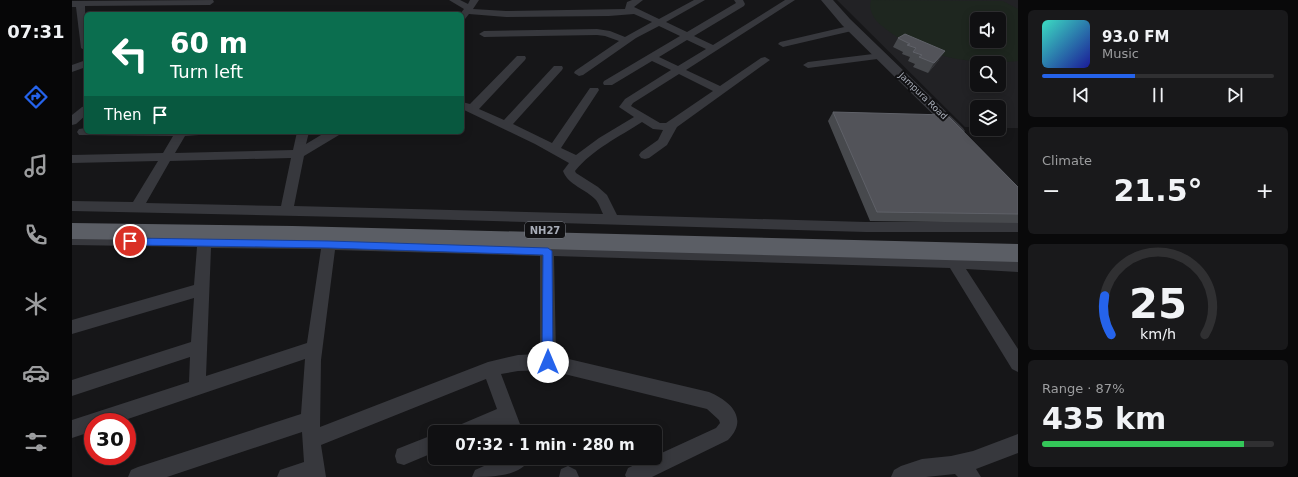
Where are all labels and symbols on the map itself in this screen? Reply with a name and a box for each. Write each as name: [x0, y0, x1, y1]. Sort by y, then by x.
street label: Jampura Road: [896, 70, 949, 121]
road number: NH27: [525, 222, 565, 238]
pin: [113, 224, 147, 258]
position arrow: [527, 341, 569, 383]
speed limit sign: 30: [84, 413, 136, 465]

